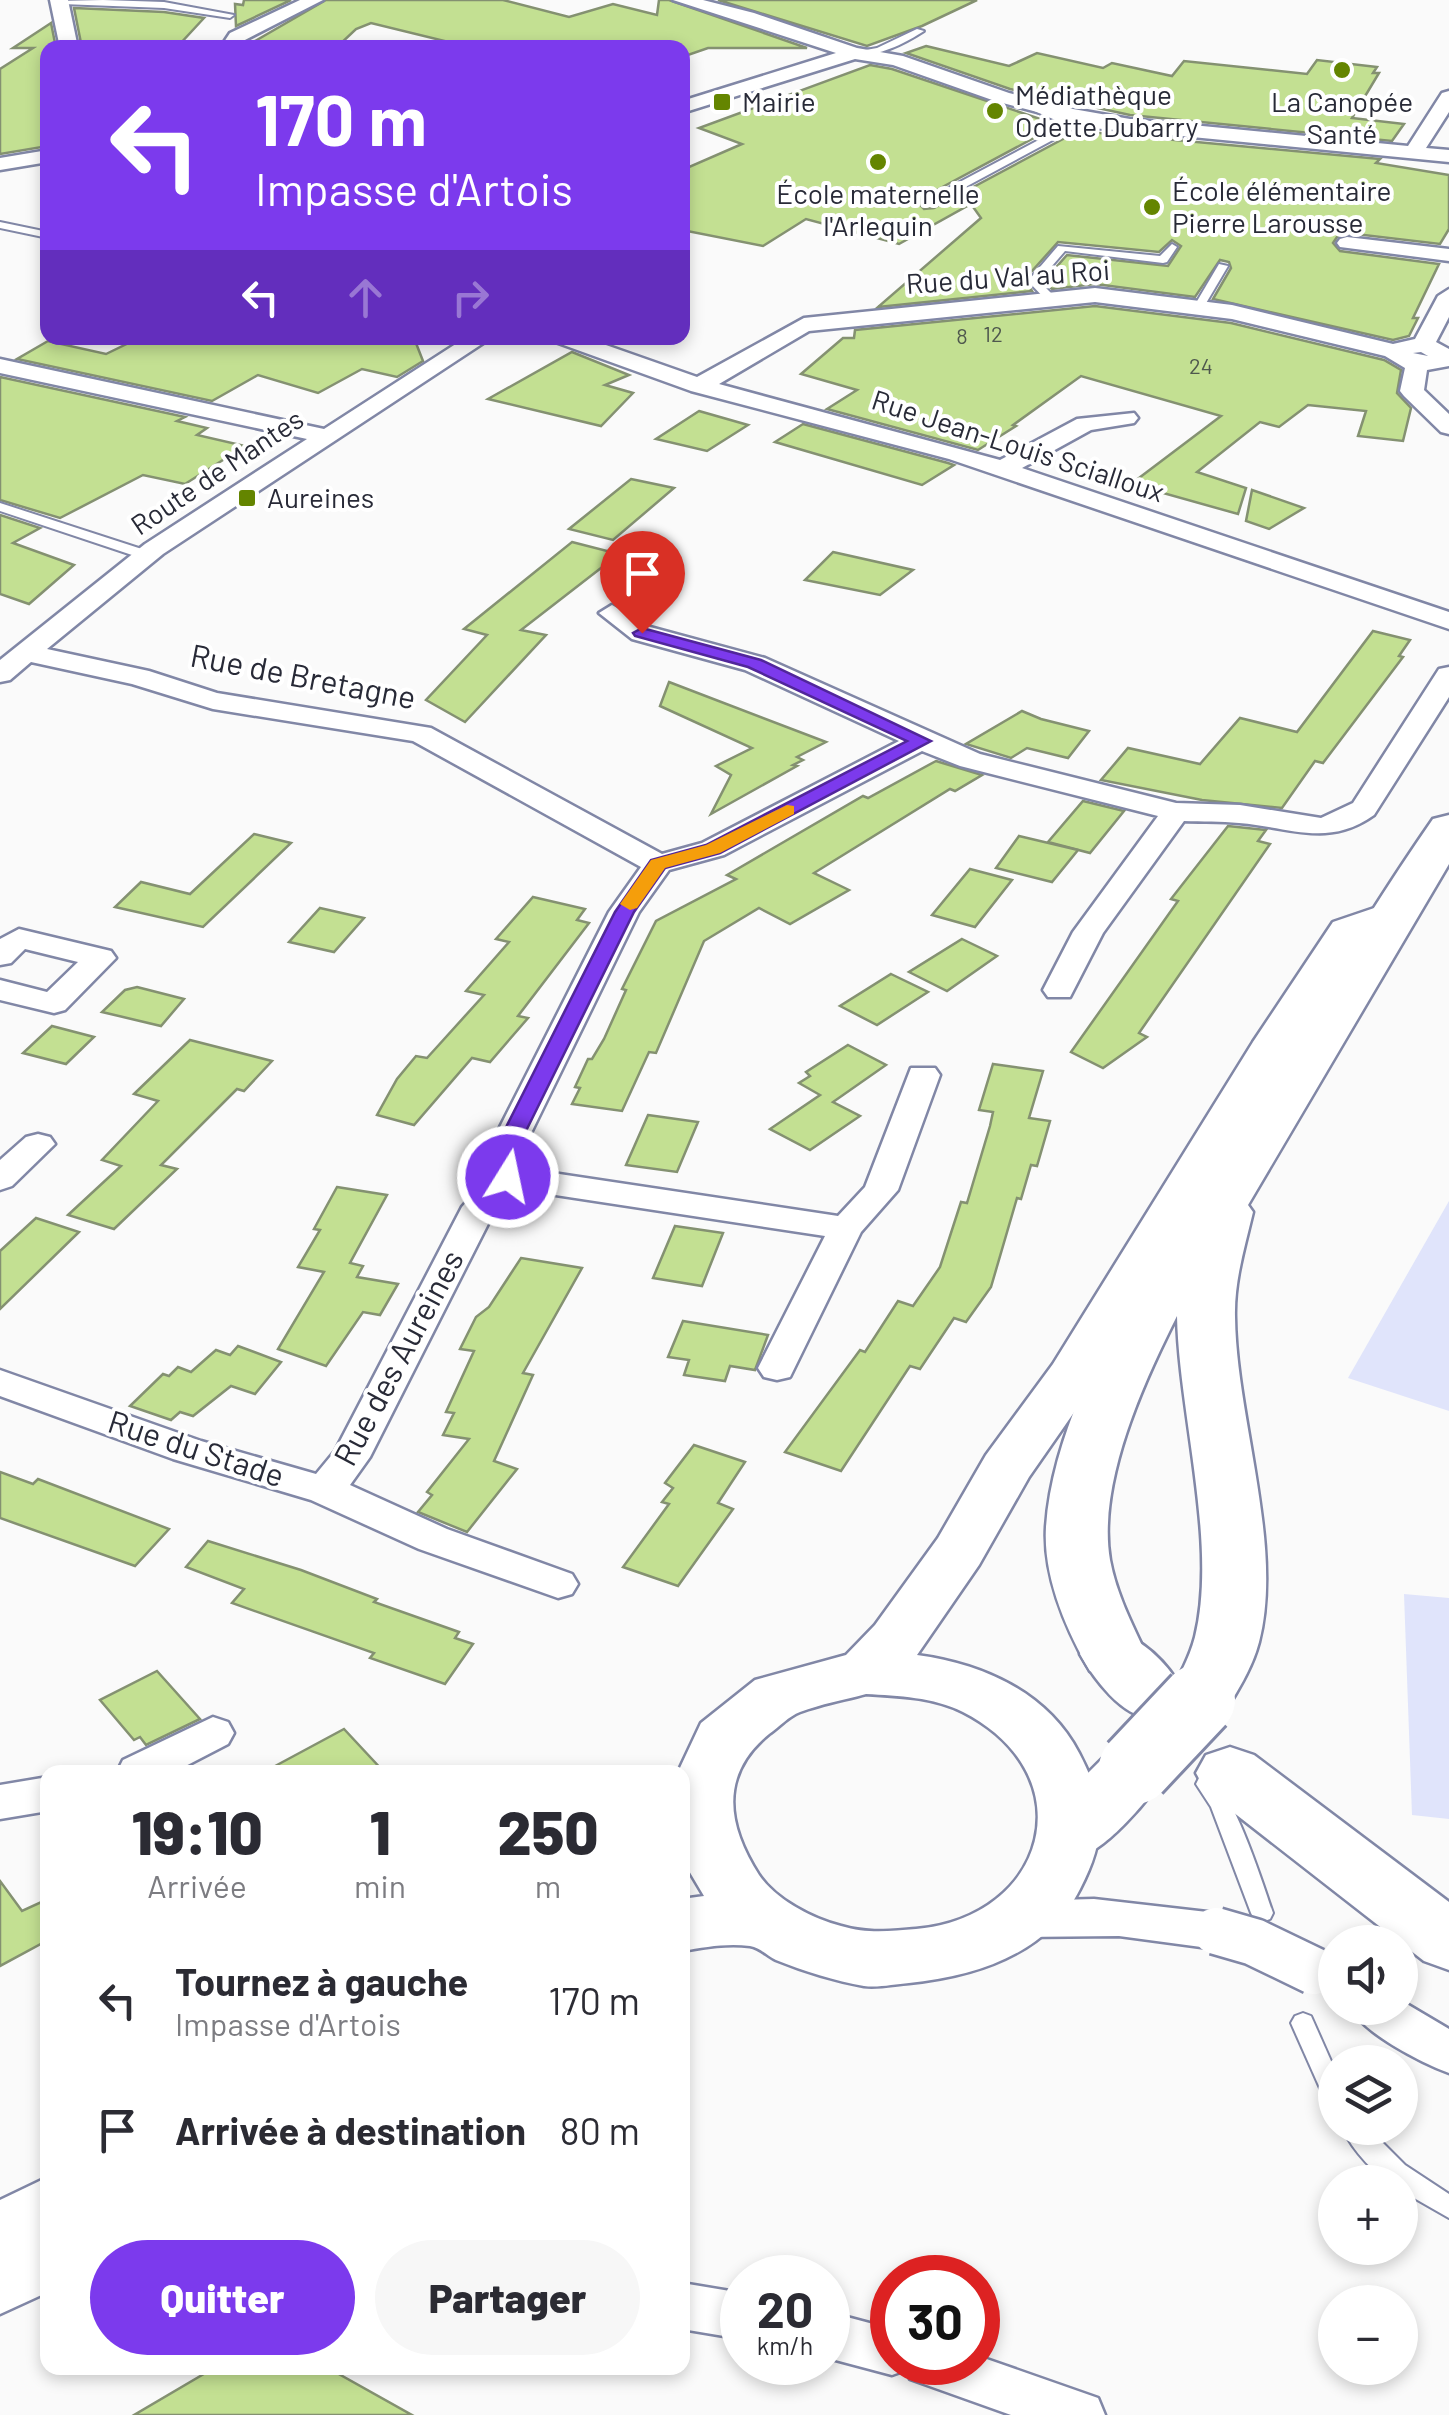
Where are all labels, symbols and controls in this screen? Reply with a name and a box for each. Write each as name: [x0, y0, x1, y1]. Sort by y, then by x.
marker: La Canopée Santé: [1331, 59, 1353, 81]
text: 170 m: [255, 76, 427, 160]
place label: Médiathèque Odette Dubarry: [1015, 77, 1199, 143]
icon: left: [90, 80, 220, 210]
place label: Mairie: [742, 84, 816, 118]
place label: La Canopée Santé: [1271, 84, 1413, 150]
marker: Mairie: [711, 91, 733, 113]
marker: Médiathèque Odette Dubarry: [984, 100, 1006, 122]
marker: École maternelle l'Arlequin: [867, 151, 889, 173]
text: Impasse d'Artois: [255, 161, 573, 215]
place label: École élémentaire Pierre Larousse: [1172, 173, 1392, 239]
place label: École maternelle l'Arlequin: [776, 176, 980, 242]
marker: École élémentaire Pierre Larousse: [1141, 196, 1163, 218]
street label: Rue du Val au Roi: [905, 252, 1111, 300]
icon: left: [233, 270, 288, 325]
icon: ahead: [338, 270, 393, 325]
icon: right: [443, 270, 498, 325]
house number: 12: [983, 320, 1003, 346]
house number: 8: [956, 322, 968, 348]
house number: 24: [1189, 352, 1213, 378]
street label: Rue Jean-Louis Scialloux: [868, 382, 1169, 508]
street label: Route de Mantes: [124, 401, 309, 541]
place label: Aureines: [267, 480, 374, 514]
marker: Aureines: [236, 487, 258, 509]
pin: [600, 531, 685, 634]
icon: arrive: [615, 546, 670, 601]
street label: Rue de Bretagne: [187, 635, 419, 716]
position arrow: [456, 1125, 560, 1229]
street label: Rue des Aureines: [324, 1243, 470, 1471]
street label: Rue du Stade: [104, 1401, 289, 1493]
text: 19:10: [131, 1795, 263, 1867]
text: 1: [369, 1795, 391, 1867]
text: 250: [497, 1795, 599, 1867]
text: Arrivée: [147, 1866, 247, 1904]
text: min: [354, 1866, 406, 1904]
text: m: [535, 1866, 561, 1904]
map controls: [1318, 1925, 1418, 2385]
button: sound: [1318, 1925, 1418, 2025]
text: Tournez à gauche: [175, 1958, 468, 2004]
icon: left: [90, 1973, 145, 2028]
text: 170 m: [548, 1977, 640, 2023]
text: Impasse d'Artois: [175, 2004, 401, 2042]
button: layers: [1318, 2045, 1418, 2145]
icon: arrive: [90, 2103, 145, 2158]
text: Arrivée à destination: [175, 2107, 526, 2153]
text: 80 m: [560, 2107, 640, 2153]
button: +: [1318, 2165, 1418, 2265]
button: Quitter: [90, 2240, 355, 2355]
button: Partager: [375, 2240, 640, 2355]
speed limit sign: 30: [870, 2255, 1000, 2385]
text: 20: [757, 2278, 813, 2338]
button: −: [1318, 2285, 1418, 2385]
text: km/h: [757, 2330, 813, 2360]

